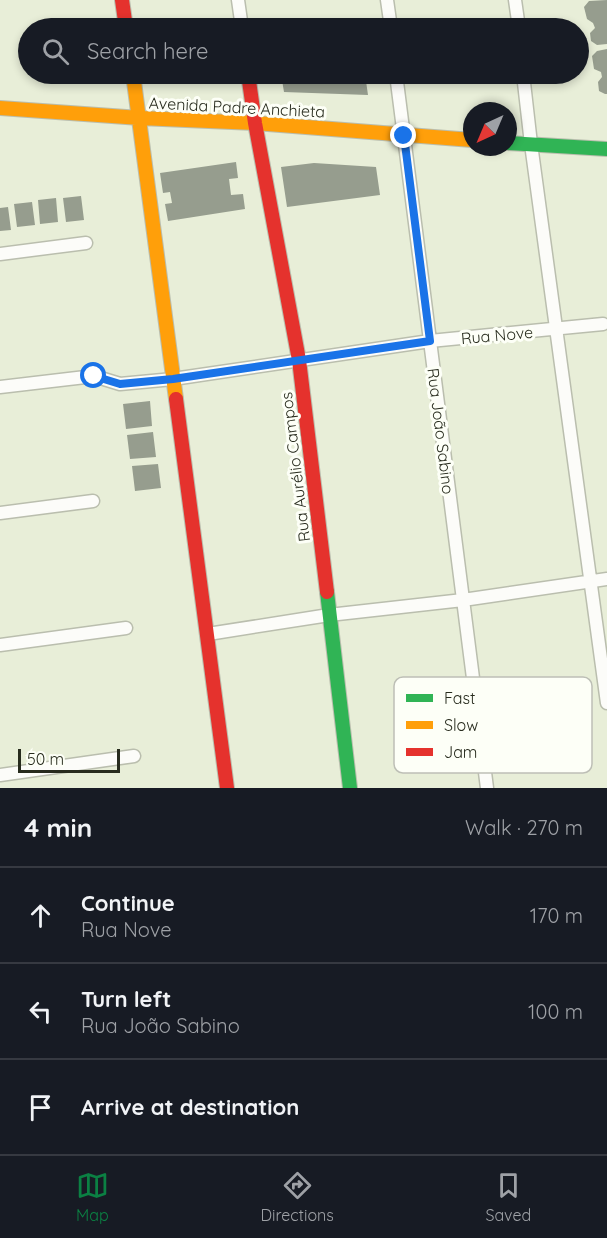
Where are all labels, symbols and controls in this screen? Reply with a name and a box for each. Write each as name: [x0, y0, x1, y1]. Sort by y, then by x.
search box: [18, 18, 589, 84]
icon: search: [39, 35, 72, 68]
text: Search here: [87, 37, 208, 65]
street label: Avenida Padre Anchieta: [148, 92, 326, 122]
north arrow: [463, 102, 517, 156]
route end: [390, 122, 416, 148]
street label: Rua Nove: [460, 322, 534, 348]
route start: [80, 362, 106, 388]
street label: Rua João Sabino: [423, 367, 459, 495]
street label: Rua Aurélio Campos: [276, 391, 314, 543]
legend: [394, 677, 592, 773]
text: Fast: [444, 688, 475, 708]
text: Slow: [444, 715, 478, 735]
text: Jam: [444, 742, 477, 762]
scale bar: [18, 746, 120, 774]
text: 50 m: [27, 749, 64, 769]
text: 4 min: [24, 811, 92, 844]
text: Walk · 270 m: [465, 815, 583, 840]
text: Continue: [81, 889, 175, 917]
icon: ahead: [24, 899, 57, 932]
text: 170 m: [530, 903, 583, 928]
text: Rua Nove: [81, 917, 171, 942]
text: Turn left: [81, 985, 171, 1013]
icon: left: [24, 995, 57, 1028]
text: 100 m: [528, 999, 583, 1024]
text: Rua João Sabino: [81, 1013, 240, 1038]
icon: arrive: [24, 1091, 57, 1124]
text: Arrive at destination: [81, 1093, 299, 1121]
tab: Map: [76, 1169, 109, 1225]
tab: Directions: [261, 1169, 334, 1225]
tab: Saved: [486, 1169, 531, 1225]

